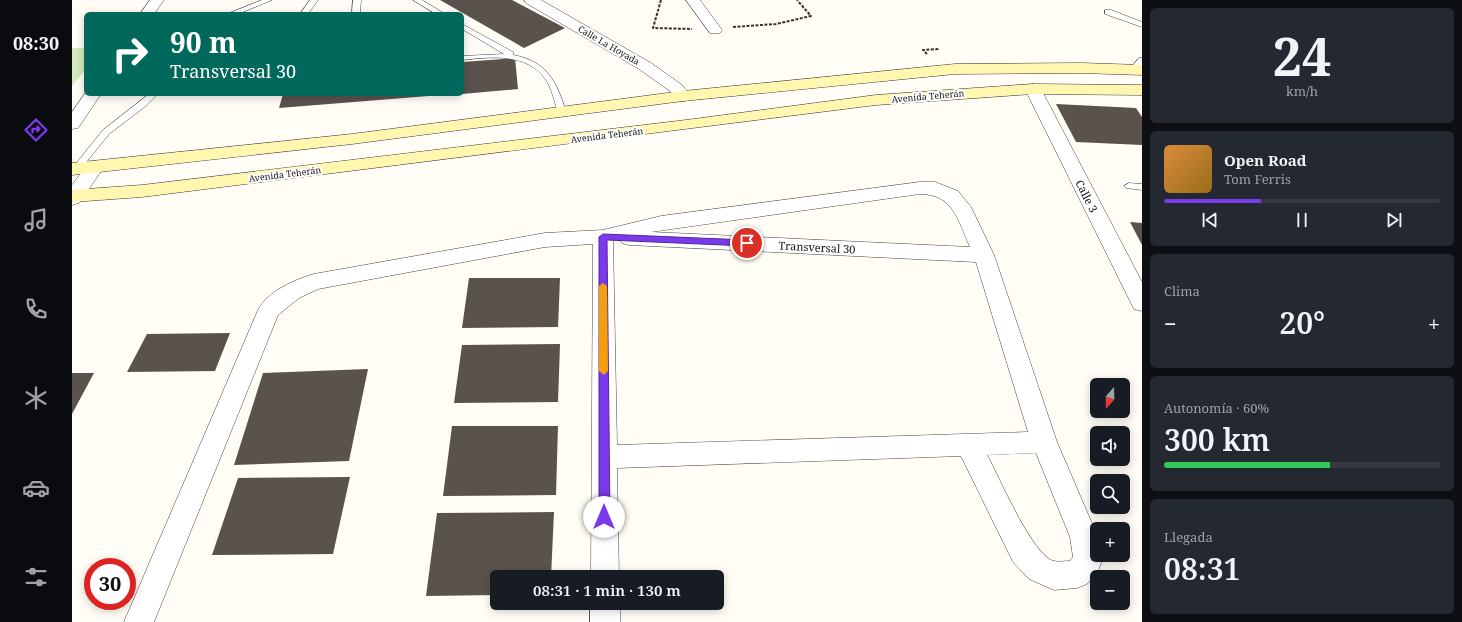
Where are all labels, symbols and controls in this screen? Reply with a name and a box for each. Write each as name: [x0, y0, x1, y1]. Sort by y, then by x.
text: 24: [1273, 20, 1331, 91]
street label: Calle La Hoyada: [576, 22, 642, 68]
text: 90 m: [170, 23, 237, 61]
icon: right: [104, 28, 156, 80]
text: 08:30: [13, 31, 59, 55]
text: Transversal 30: [170, 59, 296, 83]
text: km/h: [1286, 82, 1318, 100]
street label: Avenida Teherán: [891, 86, 965, 106]
icon: directions: [22, 116, 50, 144]
street label: Avenida Teherán: [570, 124, 644, 146]
text: Open Road: [1224, 150, 1307, 170]
street label: Avenida Teherán: [248, 163, 322, 185]
text: Tom Ferris: [1224, 170, 1291, 188]
street label: Calle 3: [1072, 177, 1102, 215]
icon: music: [22, 206, 50, 234]
icon: previous: [1199, 209, 1221, 231]
icon: pause: [1291, 209, 1313, 231]
icon: next: [1383, 209, 1405, 231]
pin: [730, 226, 764, 260]
icon: arrive: [736, 232, 758, 254]
street label: Transversal 30: [778, 237, 856, 257]
text: Clima: [1164, 282, 1200, 300]
icon: phone: [22, 295, 50, 323]
text: 20°: [1279, 302, 1325, 343]
text: −: [1164, 308, 1177, 338]
text: +: [1428, 308, 1440, 338]
north arrow: [1090, 378, 1130, 418]
map controls: [1090, 378, 1130, 610]
icon: climate: [22, 384, 50, 412]
text: Autonomía · 60%: [1164, 399, 1269, 417]
text: 300 km: [1164, 419, 1270, 460]
button: sound: [1090, 426, 1130, 466]
icon: car: [22, 474, 50, 502]
button: search: [1090, 474, 1130, 514]
position arrow: [583, 496, 625, 538]
button: +: [1090, 522, 1130, 562]
text: Llegada: [1164, 528, 1213, 546]
text: 08:31: [1164, 548, 1240, 589]
speed limit sign: 30: [84, 558, 136, 610]
icon: filters: [22, 563, 50, 591]
button: −: [1090, 570, 1130, 610]
text: 08:31 · 1 min · 130 m: [533, 580, 681, 600]

